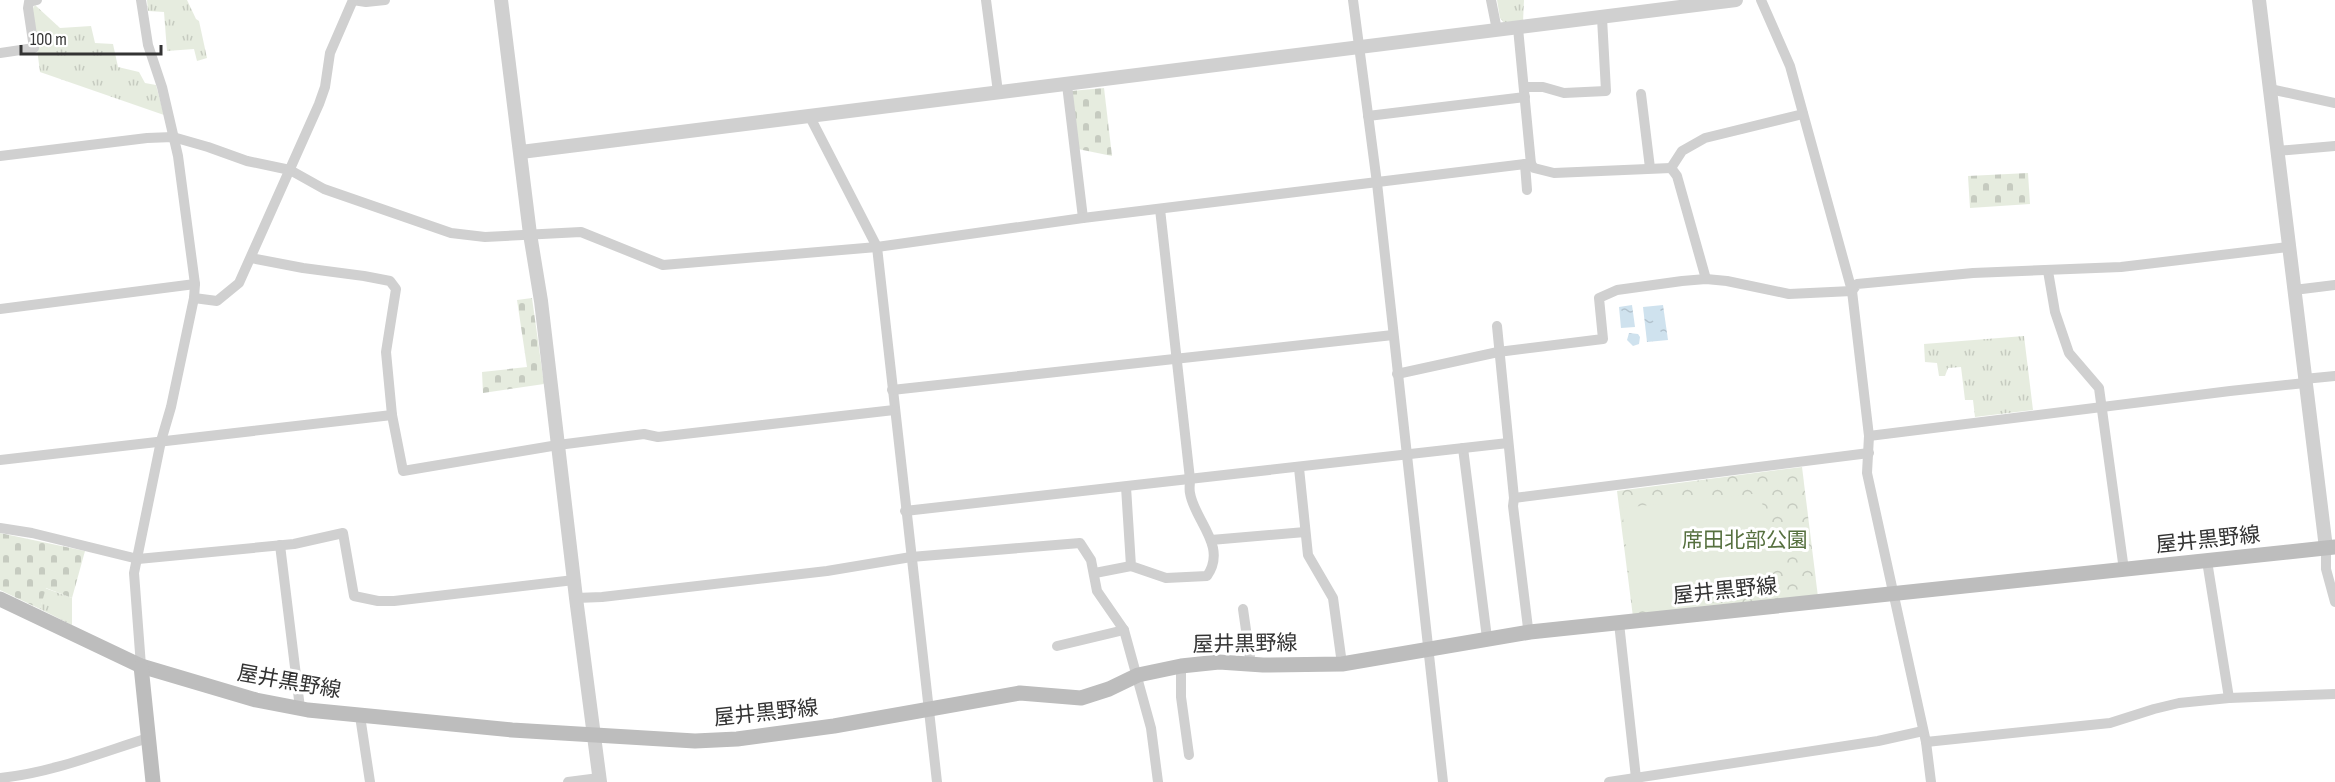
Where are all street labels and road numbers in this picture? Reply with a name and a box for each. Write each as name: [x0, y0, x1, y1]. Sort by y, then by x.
street label: 屋井黒野線: [2154, 522, 2262, 558]
street label: 屋井黒野線: [1671, 573, 1779, 609]
street label: 屋井黒野線: [1192, 631, 1298, 657]
street label: 屋井黒野線: [235, 661, 343, 703]
street label: 屋井黒野線: [712, 695, 820, 731]

